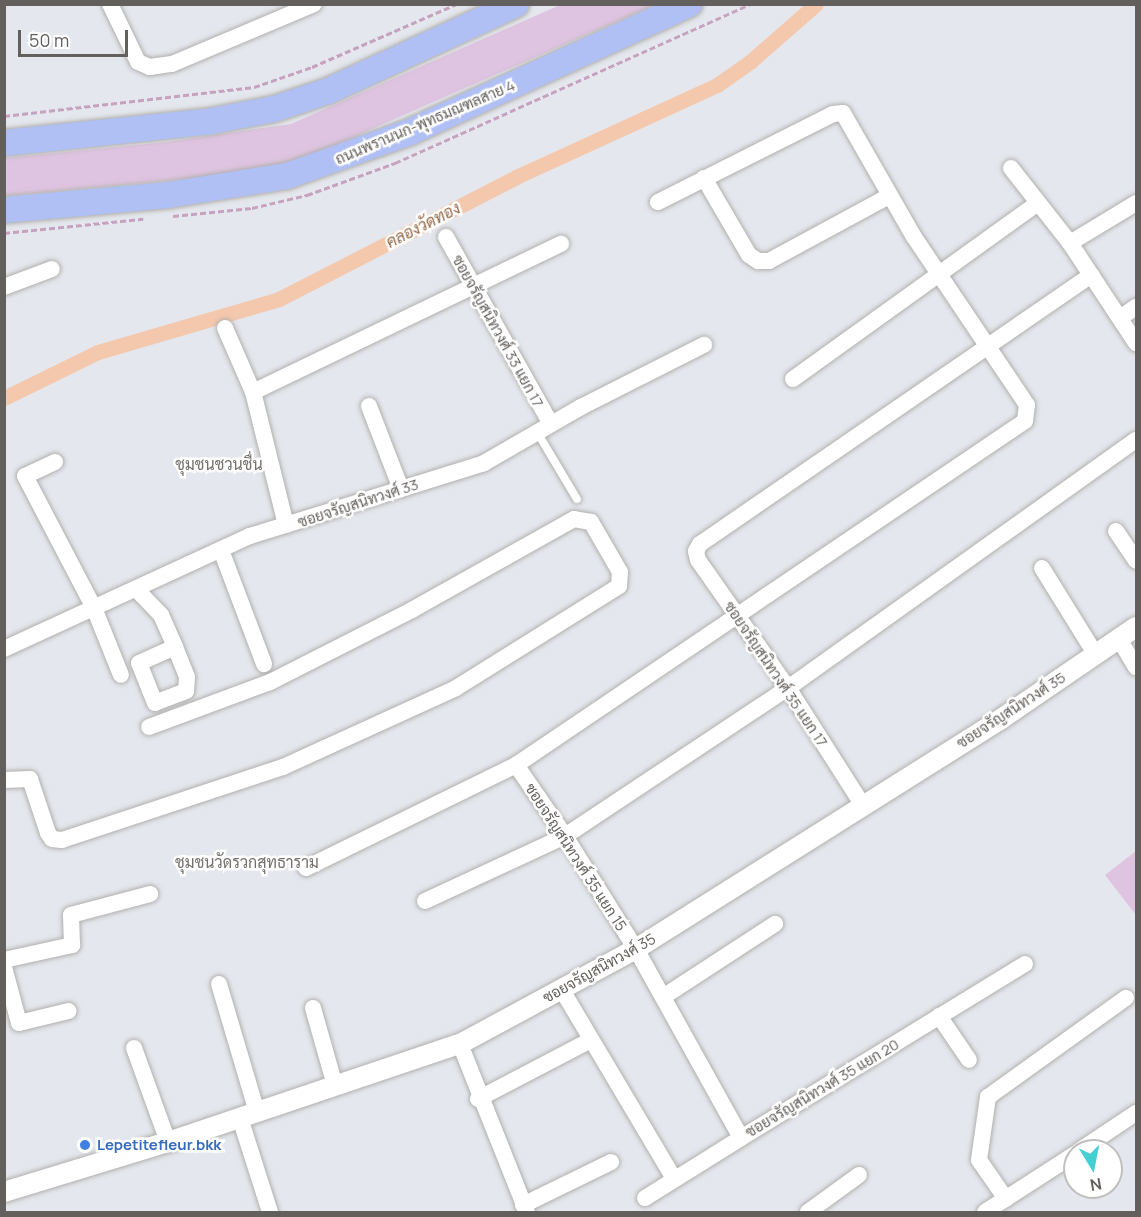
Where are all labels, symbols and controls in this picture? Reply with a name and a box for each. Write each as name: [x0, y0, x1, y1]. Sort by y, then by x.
scale bar: [21, 18, 130, 56]
text: 50 m: [29, 28, 69, 52]
street label: ถนนพรานนก-พุทธมณฑลสาย 4: [332, 76, 518, 168]
water label: คลองวัดทอง: [383, 198, 463, 252]
street label: ซอยจรัญสนิทวงศ์ 33 แยก 17: [449, 252, 547, 410]
district label: ชุมชนชวนชื่น: [175, 454, 263, 474]
street label: ซอยจรัญสนิทวงศ์ 33: [295, 475, 421, 531]
street label: ซอยจรัญสนิทวงศ์ 35 แยก 17: [721, 598, 831, 750]
street label: ซอยจรัญสนิทวงศ์ 35: [953, 668, 1069, 752]
street label: ซอยจรัญสนิทวงศ์ 35 แยก 15: [521, 780, 631, 934]
district label: ชุมชนวัดรวกสุทธาราม: [175, 852, 319, 872]
street label: ซอยจรัญสนิทวงศ์ 35: [539, 930, 659, 1006]
street label: ซอยจรัญสนิทวงศ์ 35 แยก 20: [742, 1035, 902, 1141]
place label: Lepetitefleur.bkk: [97, 1136, 221, 1154]
marker: Lepetitefleur.bkk: [78, 1138, 92, 1152]
north arrow: [1063, 1139, 1123, 1199]
text: N: [1088, 1173, 1103, 1197]

